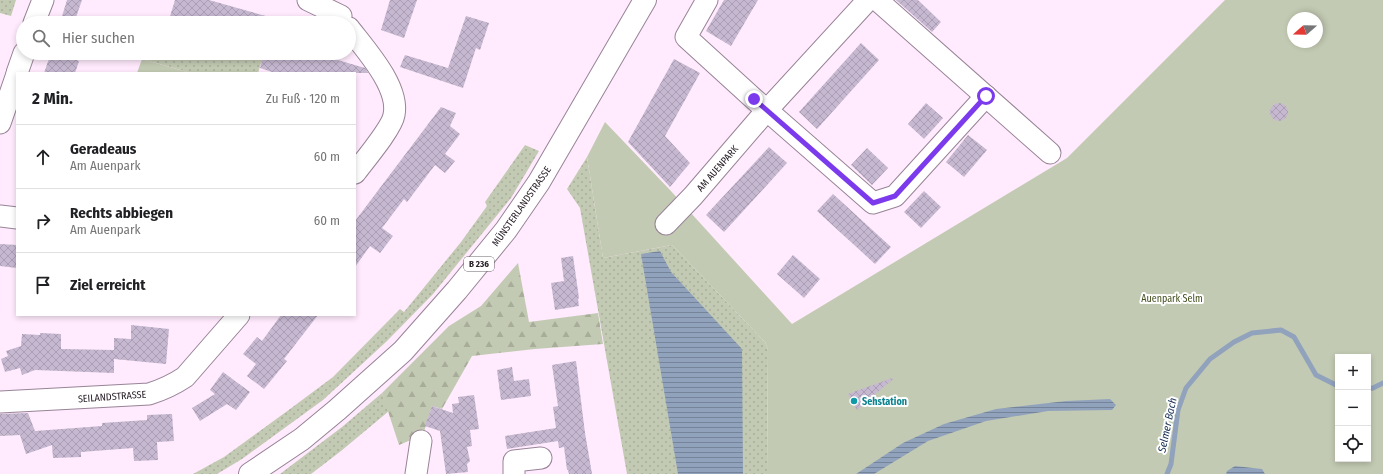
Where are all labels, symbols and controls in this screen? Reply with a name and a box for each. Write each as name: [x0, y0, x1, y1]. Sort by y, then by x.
north arrow: [1287, 12, 1323, 48]
search box: [16, 16, 356, 60]
icon: search: [30, 27, 52, 49]
text: Hier suchen: [62, 29, 135, 47]
route start: [977, 87, 995, 105]
text: 2 Min.: [32, 88, 73, 109]
route end: [745, 90, 763, 108]
text: Zu Fuß · 120 m: [266, 91, 340, 106]
text: Geradeaus: [70, 140, 136, 158]
street label: AM AUENPARK: [694, 143, 741, 194]
icon: ahead: [32, 146, 54, 168]
text: 60 m: [314, 149, 340, 164]
text: Am Auenpark: [70, 158, 141, 173]
street label: MÜNSTERLANDSTRASSE: [489, 164, 554, 249]
text: Rechts abbiegen: [70, 204, 173, 222]
icon: right: [32, 210, 54, 232]
text: 60 m: [314, 213, 340, 228]
text: Am Auenpark: [70, 222, 141, 237]
road number: B 236: [464, 257, 494, 271]
icon: arrive: [32, 274, 54, 296]
text: Ziel erreicht: [70, 276, 145, 294]
park label: Auenpark Selm: [1141, 293, 1203, 305]
map controls: [1335, 354, 1371, 462]
button: +: [1335, 354, 1371, 390]
street label: SEILANDSTRASSE: [78, 389, 147, 405]
button: −: [1335, 390, 1371, 426]
marker: Sehstation: [849, 396, 859, 406]
place label: Sehstation: [862, 396, 907, 408]
water label: Selmer Bach: [1155, 396, 1180, 455]
button: locate: [1335, 426, 1371, 462]

